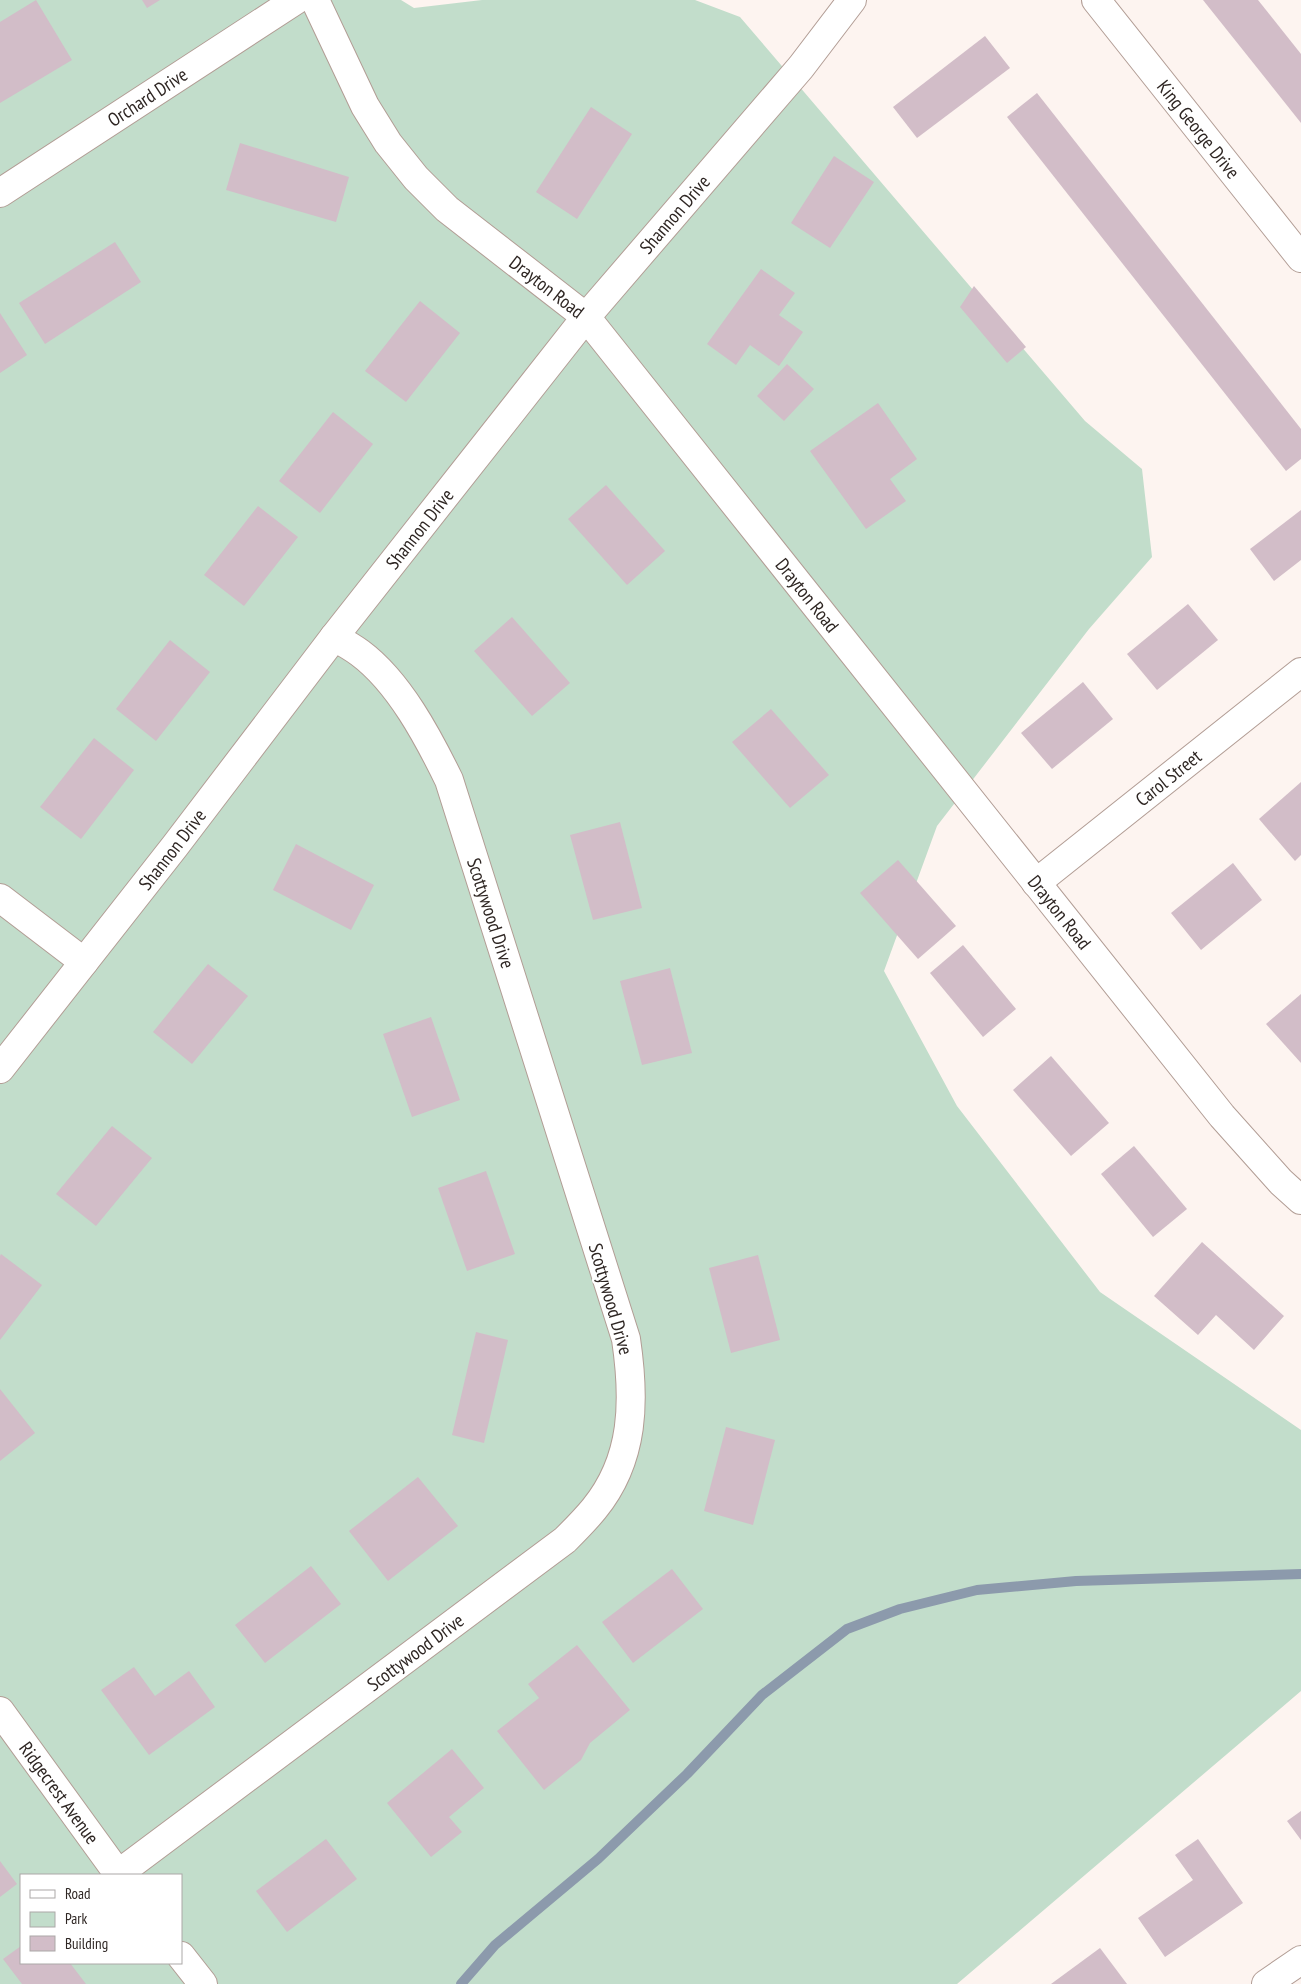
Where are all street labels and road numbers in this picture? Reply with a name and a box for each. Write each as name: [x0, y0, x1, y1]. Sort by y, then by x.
street label: Orchard Drive: [103, 62, 192, 132]
street label: King George Drive: [1152, 75, 1245, 183]
street label: Shannon Drive: [634, 170, 715, 258]
street label: Drayton Road: [505, 250, 589, 323]
street label: Shannon Drive: [380, 483, 459, 574]
street label: Drayton Road: [771, 553, 844, 637]
street label: Carol Street: [1130, 744, 1207, 811]
street label: Shannon Drive: [133, 804, 211, 895]
street label: Scottywood Drive: [462, 855, 520, 971]
street label: Drayton Road: [1023, 870, 1096, 954]
street label: Scottywood Drive: [584, 1241, 638, 1358]
street label: Scottywood Drive: [362, 1608, 468, 1696]
street label: Ridgecrest Avenue: [14, 1737, 105, 1849]

